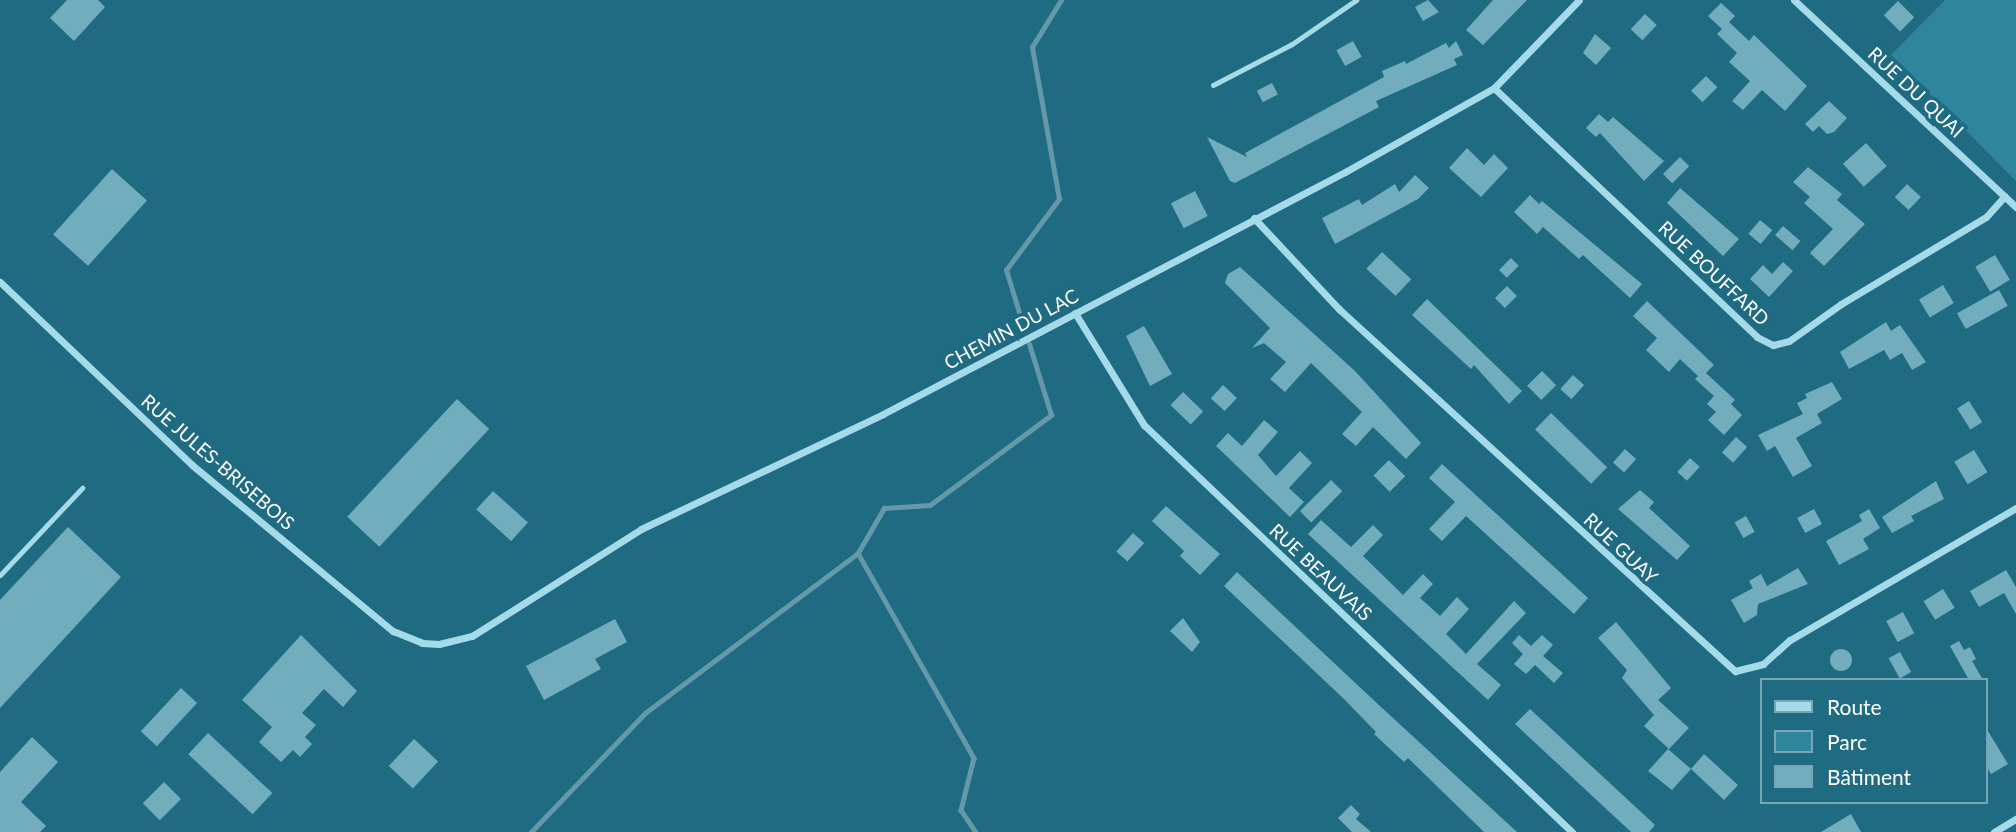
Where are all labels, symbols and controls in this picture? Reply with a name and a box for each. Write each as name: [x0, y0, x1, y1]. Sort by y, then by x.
street label: RUE DU QUAI: [1864, 42, 1968, 142]
street label: RUE BOUFFARD: [1654, 216, 1774, 330]
street label: CHEMIN DU LAC: [940, 284, 1082, 374]
street label: RUE JULES-BRISEBOIS: [137, 389, 299, 535]
street label: RUE GUAY: [1579, 508, 1663, 588]
street label: RUE BEAUVAIS: [1265, 519, 1377, 625]
legend: [1760, 678, 1988, 804]
text: Route: [1827, 694, 1882, 719]
text: Parc: [1827, 729, 1867, 754]
text: Bâtiment: [1827, 764, 1911, 789]

